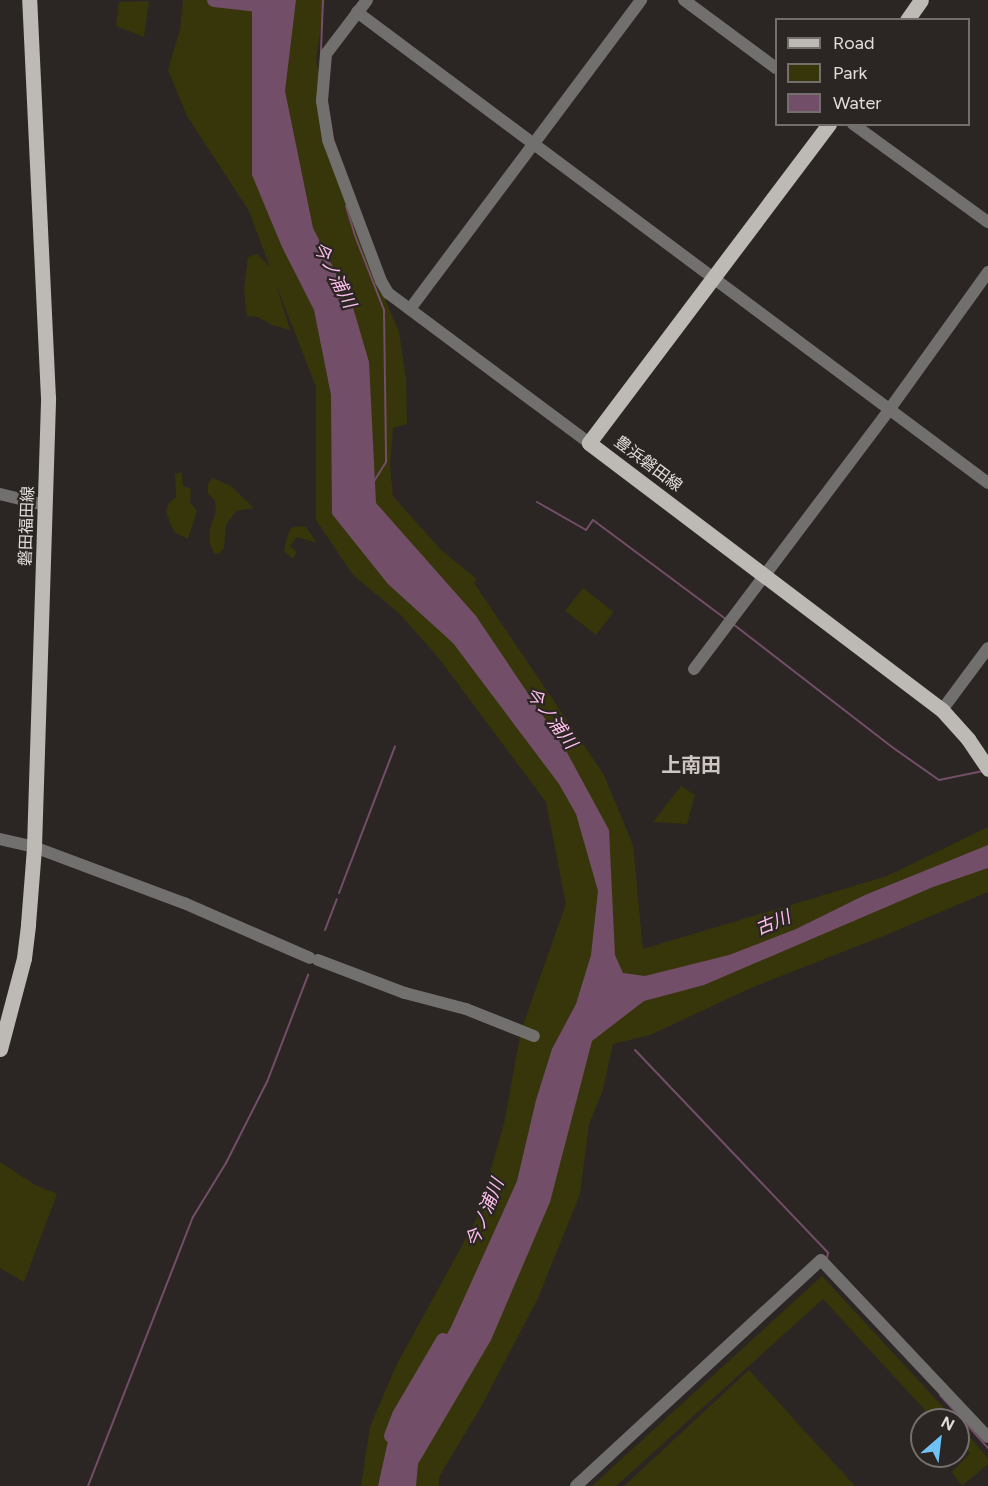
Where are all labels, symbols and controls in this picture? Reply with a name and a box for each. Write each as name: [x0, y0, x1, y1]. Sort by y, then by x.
legend: [775, 18, 970, 126]
text: Road: [833, 32, 874, 54]
text: Park: [833, 62, 867, 84]
text: Water: [833, 92, 881, 114]
water label: 今ノ浦川: [308, 238, 360, 312]
street label: 豊浜磐田線: [610, 432, 686, 496]
street label: 磐田福田線: [16, 486, 38, 566]
water label: 今ノ浦川: [521, 683, 581, 753]
district label: 上南田: [661, 753, 721, 777]
water label: 古川: [752, 906, 794, 940]
water label: 今ノ浦川: [462, 1176, 508, 1250]
north arrow: [910, 1408, 970, 1468]
text: N: [938, 1412, 958, 1435]

